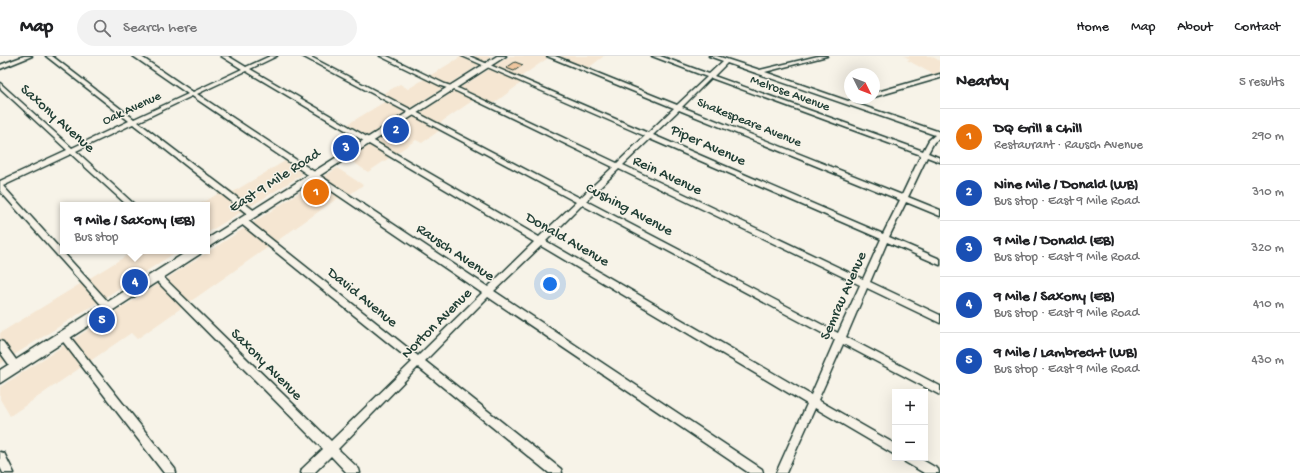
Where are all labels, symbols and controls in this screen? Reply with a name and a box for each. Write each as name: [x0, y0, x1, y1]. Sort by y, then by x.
search box: [77, 10, 357, 46]
text: Map: [20, 16, 53, 39]
icon: search: [91, 17, 113, 39]
text: Search here: [123, 19, 197, 37]
text: Home: [1077, 19, 1109, 36]
text: Map: [1131, 19, 1155, 36]
text: About: [1177, 19, 1213, 36]
text: Contact: [1235, 19, 1280, 36]
north arrow: [844, 68, 880, 104]
text: Nearby: [956, 72, 1009, 92]
street label: Melrose Avenue: [748, 73, 832, 115]
text: 5 results: [1239, 75, 1284, 90]
street label: Saxony Avenue: [16, 81, 98, 157]
street label: Oak Avenue: [100, 89, 164, 129]
street label: Shakespeare Avenue: [695, 95, 804, 151]
pin: 2: [383, 115, 409, 145]
text: DQ Grill & Chill: [994, 120, 1082, 138]
street label: Piper Avenue: [667, 121, 749, 171]
text: 1: [966, 129, 972, 144]
text: 290 m: [1251, 129, 1284, 144]
pin: 3: [333, 133, 359, 163]
text: Restaurant · Rausch Avenue: [994, 138, 1143, 153]
street label: East 9 Mile Road: [226, 144, 325, 217]
street label: Rein Avenue: [629, 152, 705, 200]
text: Nine Mile / Donald (WB): [994, 176, 1138, 194]
pin: 1: [303, 177, 329, 207]
street label: Cushing Avenue: [582, 179, 676, 241]
text: 2: [966, 185, 972, 200]
text: 310 m: [1252, 185, 1284, 200]
text: Bus stop · East 9 Mile Road: [994, 194, 1139, 209]
popup: [60, 202, 210, 254]
street label: Donald Avenue: [521, 208, 612, 271]
text: 9 Mile / Saxony (EB): [74, 212, 196, 230]
street label: Rausch Avenue: [412, 220, 498, 286]
text: Bus stop: [74, 230, 118, 245]
text: 9 Mile / Donald (EB): [994, 232, 1115, 250]
text: 3: [966, 241, 972, 256]
text: 320 m: [1251, 241, 1284, 256]
street label: Semrau Avenue: [817, 249, 872, 343]
text: Bus stop · East 9 Mile Road: [994, 250, 1139, 265]
street label: David Avenue: [322, 263, 401, 332]
pin: 4: [122, 267, 148, 297]
your location: [540, 274, 560, 294]
street label: Norton Avenue: [398, 285, 476, 363]
text: 9 Mile / Saxony (EB): [994, 288, 1115, 306]
text: 4: [966, 297, 972, 312]
text: 410 m: [1253, 297, 1284, 312]
pin: 5: [89, 305, 115, 335]
text: Bus stop · East 9 Mile Road: [994, 306, 1139, 321]
street label: Saxony Avenue: [226, 325, 306, 405]
text: 9 Mile / Lambrecht (WB): [994, 344, 1138, 362]
text: 5: [966, 353, 972, 368]
text: 430 m: [1251, 353, 1284, 368]
text: Bus stop · East 9 Mile Road: [994, 362, 1139, 377]
map controls: [892, 389, 928, 461]
button: +: [892, 389, 928, 425]
button: −: [892, 425, 928, 461]

